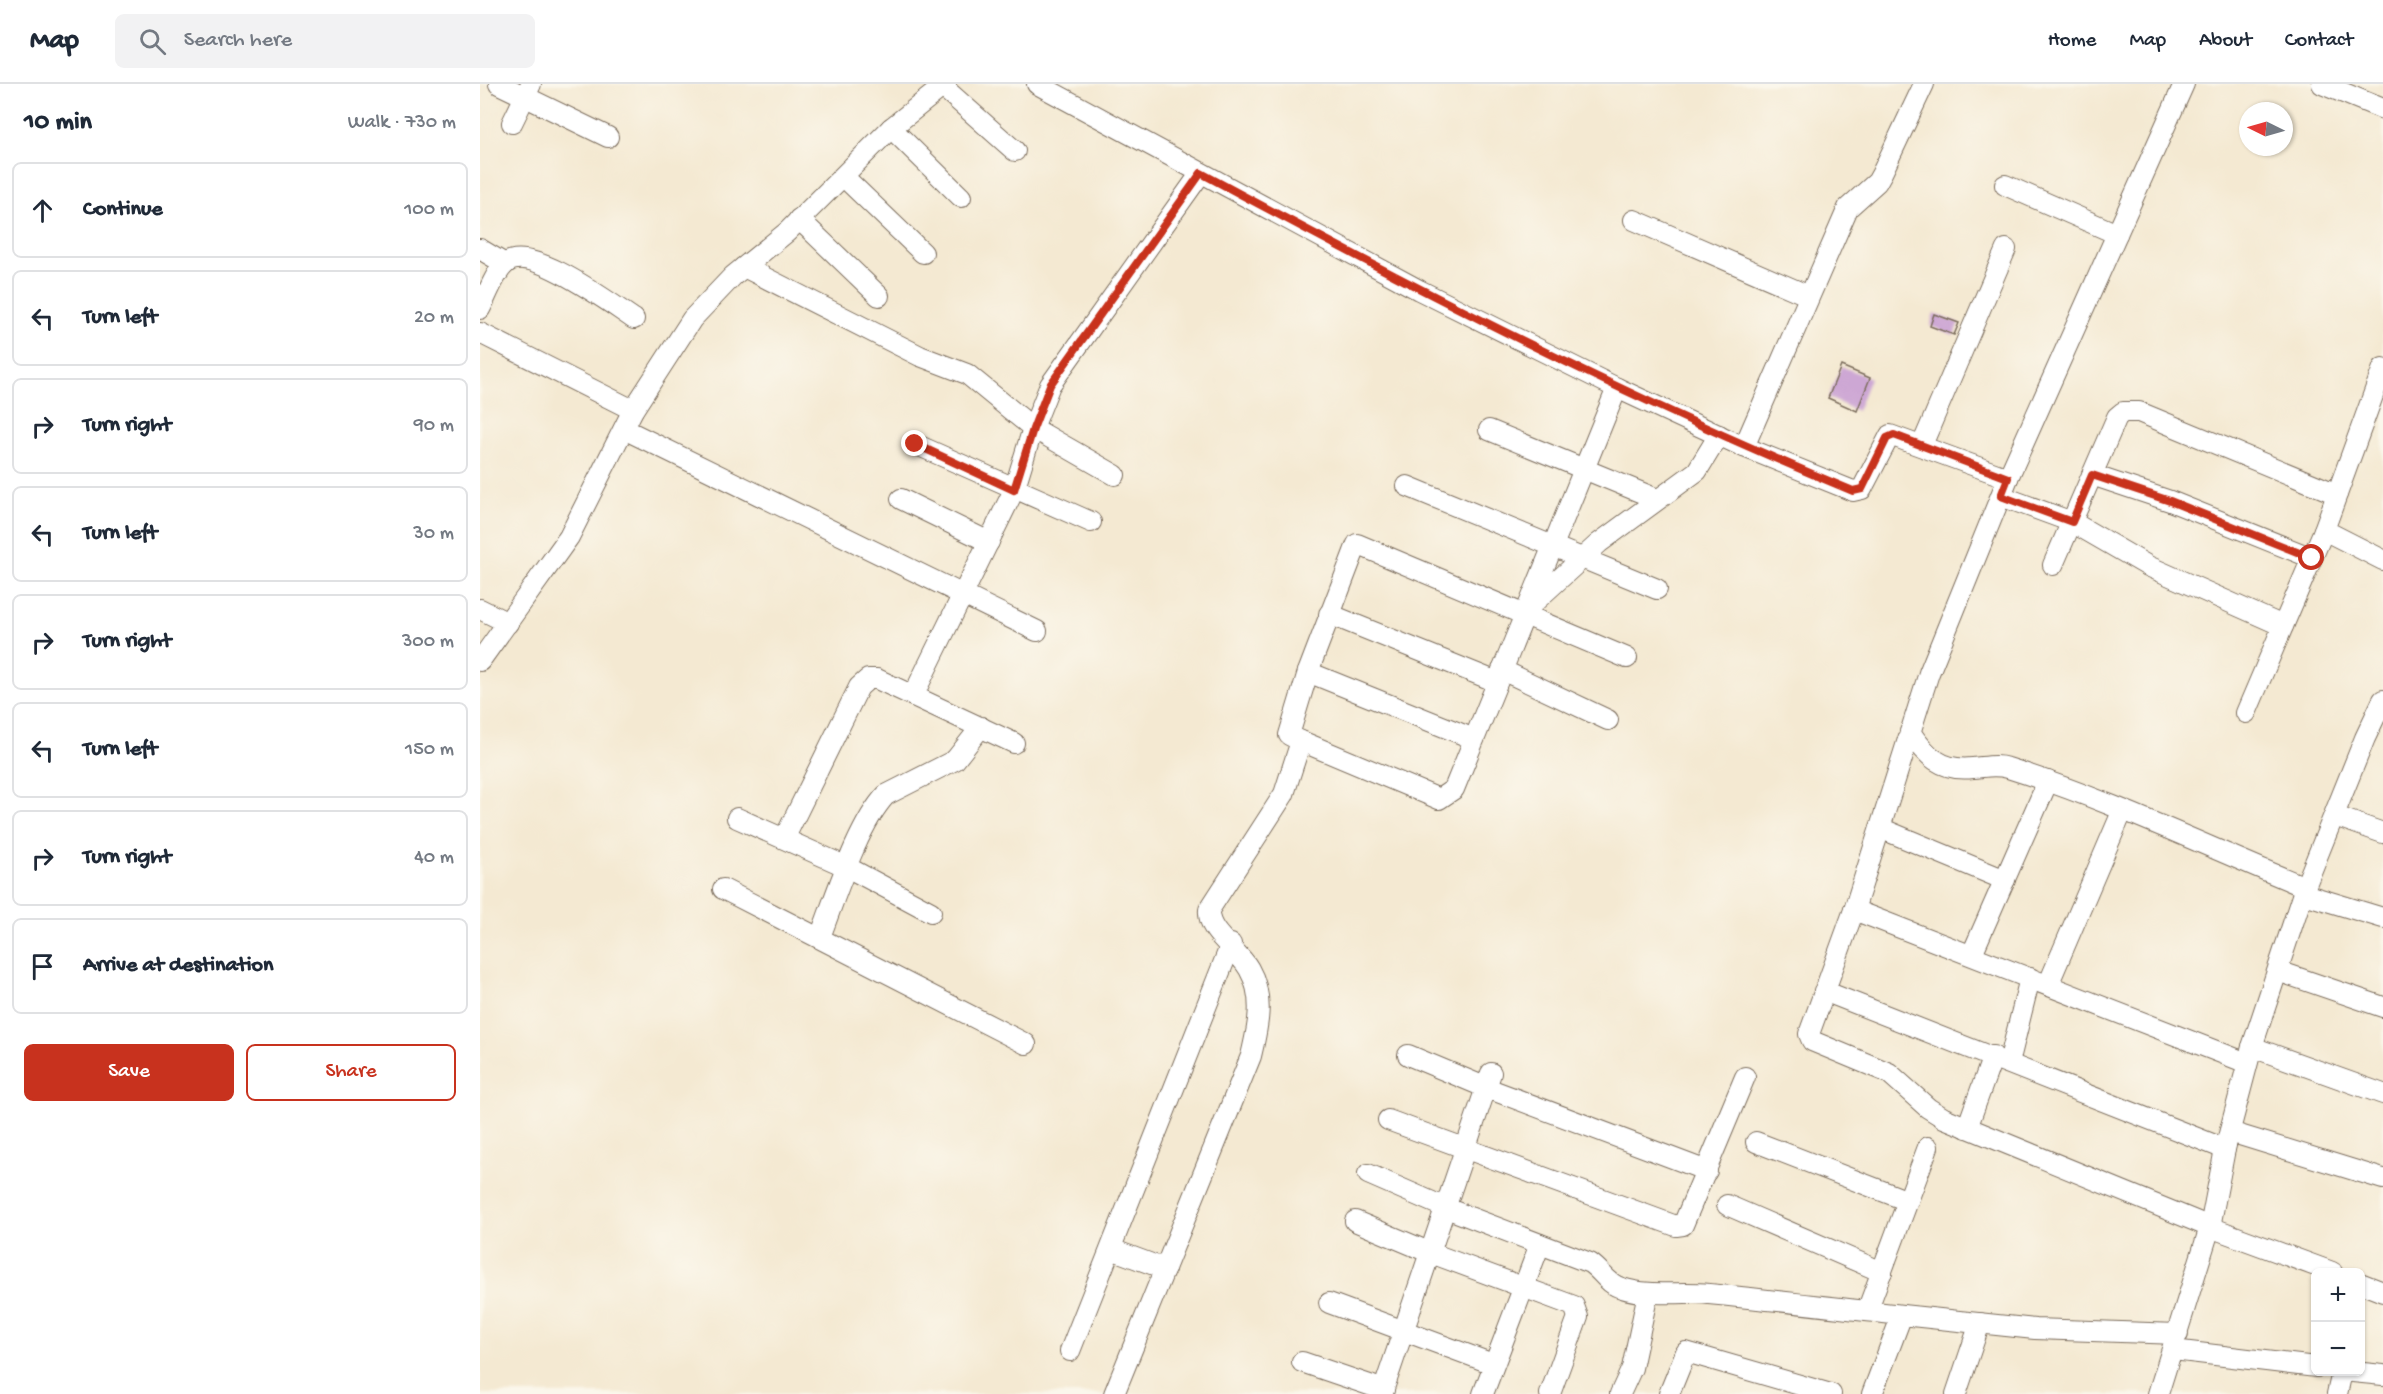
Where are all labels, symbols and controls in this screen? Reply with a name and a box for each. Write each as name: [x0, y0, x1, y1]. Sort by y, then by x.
search box: [115, 14, 535, 68]
text: Map: [30, 25, 79, 58]
icon: search: [136, 25, 169, 58]
text: Search here: [184, 28, 292, 54]
text: Home: [2048, 29, 2096, 54]
text: Map: [2129, 29, 2166, 54]
text: About: [2199, 29, 2252, 54]
text: Contact: [2285, 29, 2353, 54]
north arrow: [2239, 102, 2293, 156]
text: 10 min: [24, 108, 92, 139]
text: Walk · 730 m: [348, 112, 456, 135]
icon: ahead: [26, 194, 59, 227]
text: Continue: [83, 197, 163, 223]
text: 100 m: [404, 199, 454, 222]
icon: left: [26, 302, 59, 335]
text: Turn left: [83, 305, 157, 331]
text: 20 m: [414, 307, 454, 330]
icon: right: [26, 410, 59, 443]
text: Turn right: [83, 413, 171, 439]
text: 90 m: [414, 415, 454, 438]
route end: [901, 430, 927, 456]
icon: left: [26, 518, 59, 551]
text: Turn left: [83, 521, 157, 547]
text: 30 m: [413, 523, 454, 546]
route start: [2298, 544, 2324, 570]
icon: right: [26, 626, 59, 659]
text: Turn right: [83, 629, 171, 655]
text: 300 m: [402, 631, 454, 654]
icon: left: [26, 734, 59, 767]
text: Turn left: [83, 737, 157, 763]
text: 150 m: [405, 739, 454, 762]
icon: right: [26, 842, 59, 875]
text: Turn right: [83, 845, 171, 871]
text: 40 m: [414, 847, 454, 870]
icon: arrive: [26, 950, 59, 983]
text: Arrive at destination: [83, 953, 273, 979]
button: Save: [24, 1044, 234, 1101]
button: Share: [246, 1044, 456, 1101]
map controls: [2311, 1268, 2365, 1376]
button: +: [2311, 1268, 2365, 1322]
button: −: [2311, 1322, 2365, 1376]

